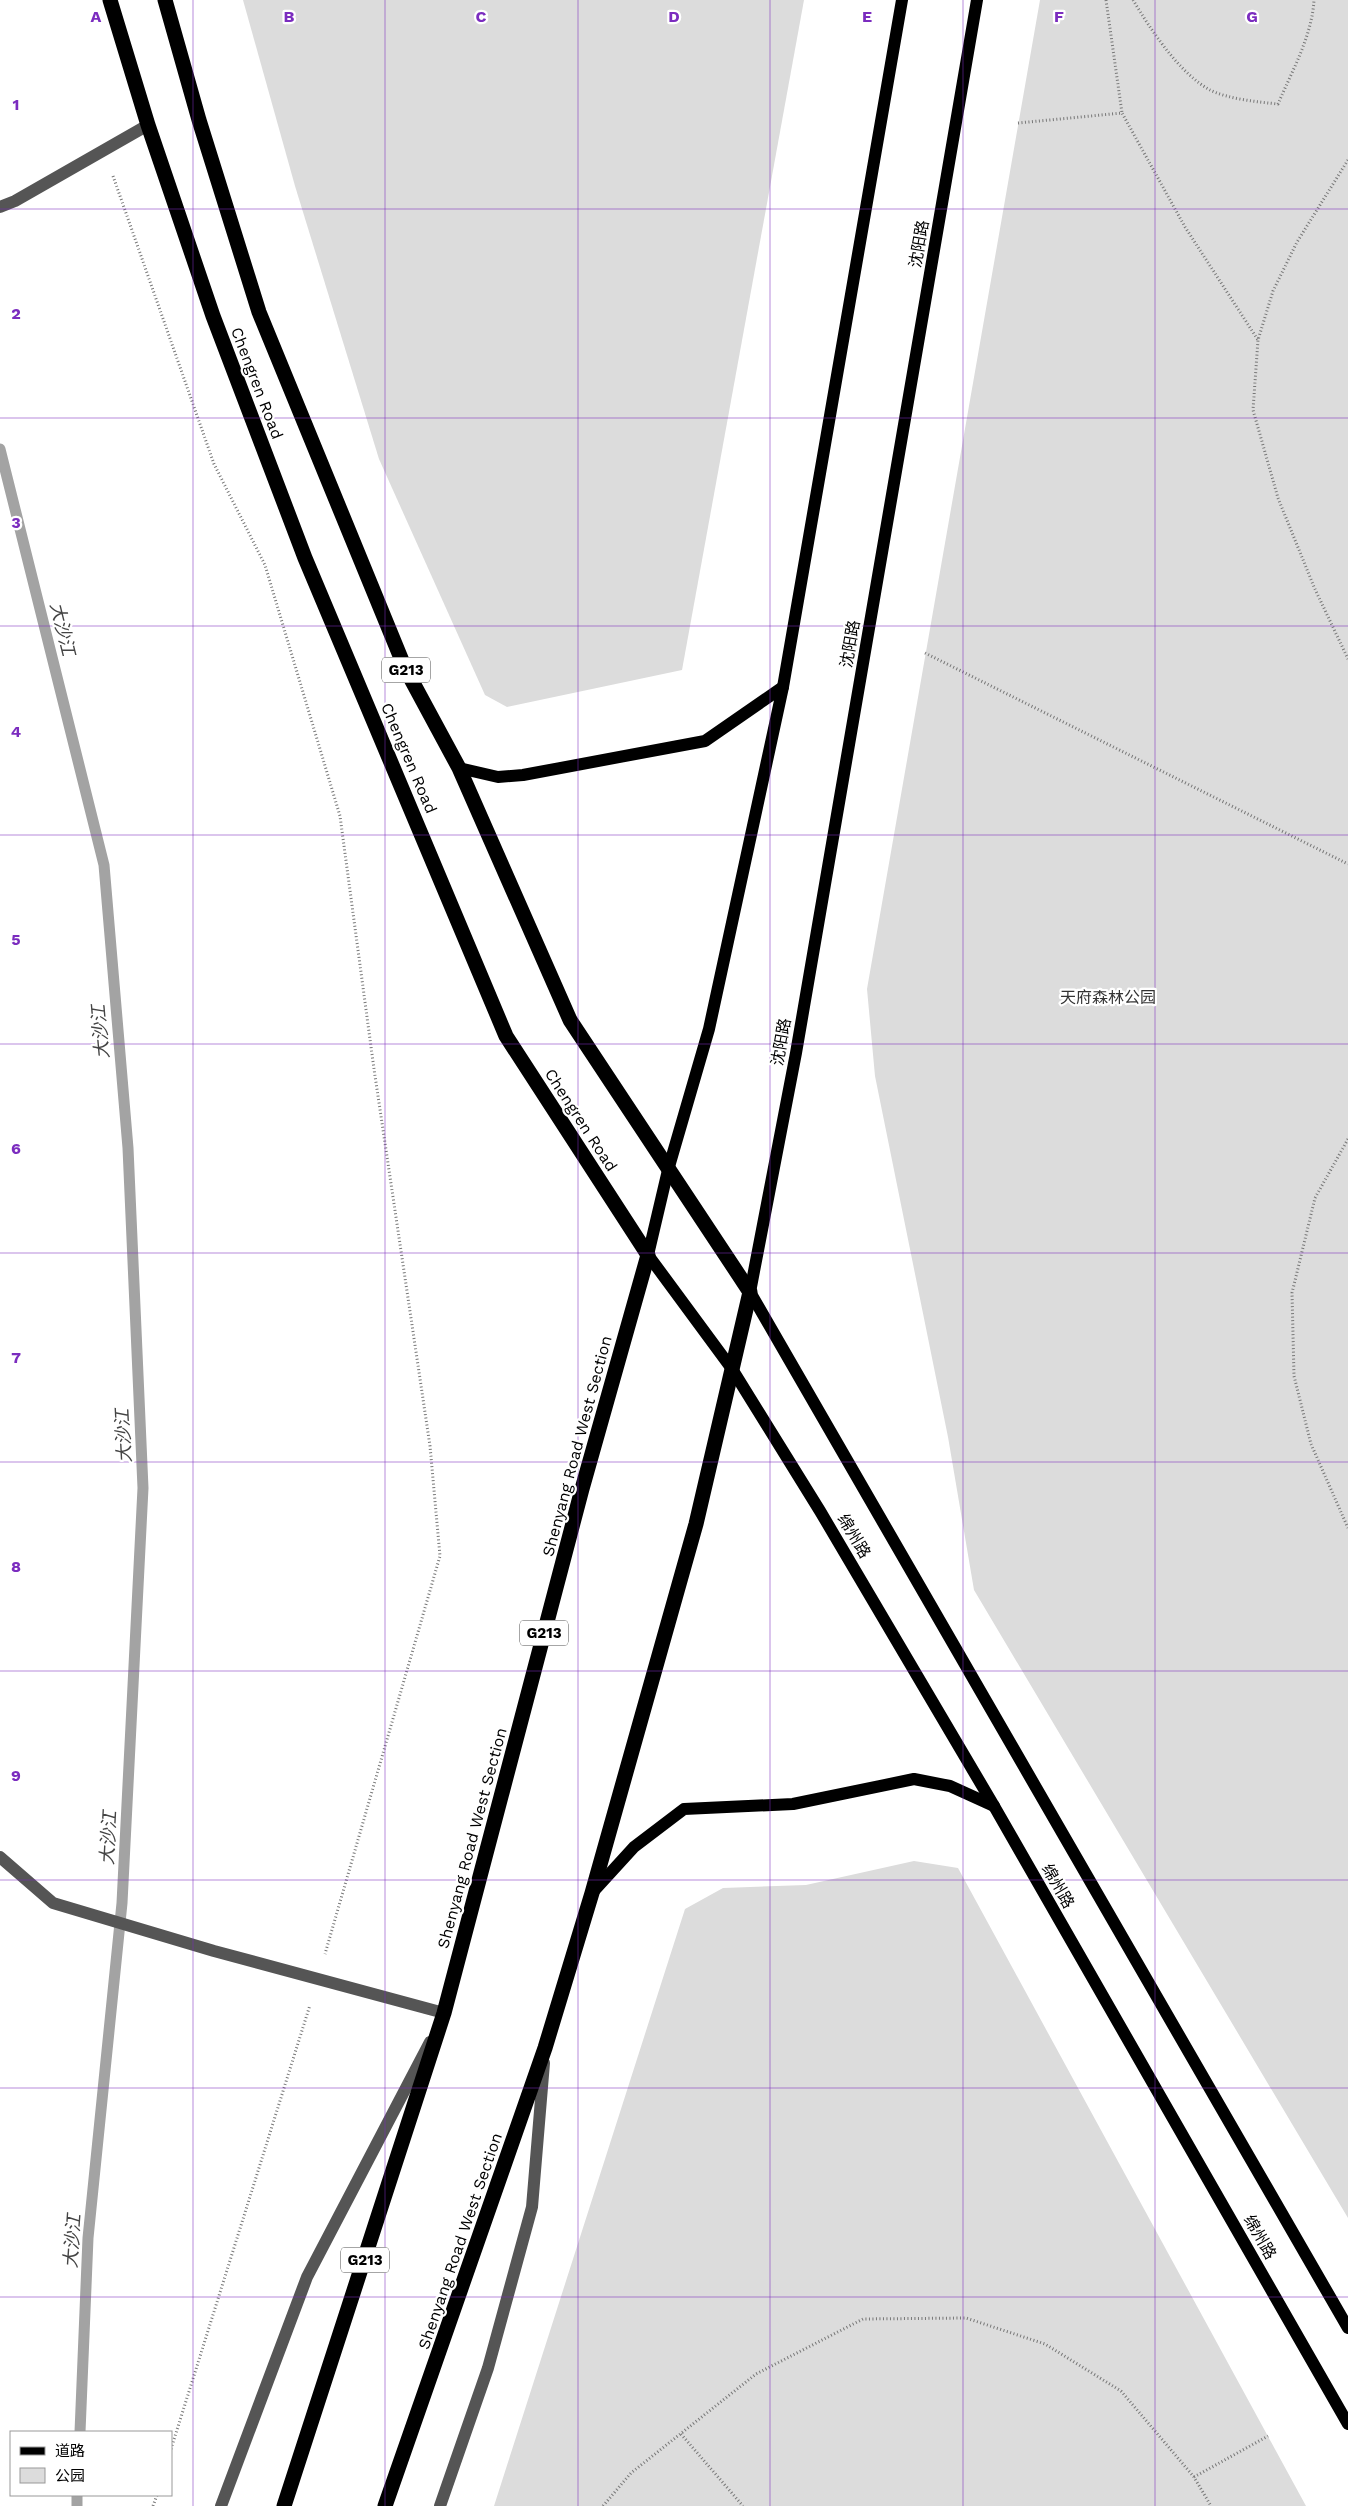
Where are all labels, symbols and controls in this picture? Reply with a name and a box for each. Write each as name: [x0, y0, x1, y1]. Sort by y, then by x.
text: A: [91, 7, 102, 26]
text: B: [284, 7, 295, 26]
text: C: [476, 7, 487, 26]
text: D: [668, 7, 680, 26]
text: E: [862, 7, 872, 26]
text: F: [1054, 7, 1064, 26]
text: G: [1246, 7, 1258, 26]
text: 1: [13, 95, 19, 114]
street label: 沈阳路: [905, 219, 933, 269]
text: 2: [11, 304, 21, 323]
street label: Chengren Road: [227, 324, 287, 442]
text: 3: [11, 513, 21, 532]
water label: 大沙江: [46, 600, 80, 660]
street label: 沈阳路: [836, 619, 864, 669]
road number: G213: [382, 658, 430, 682]
street label: Chengren Road: [377, 700, 441, 816]
text: 4: [11, 722, 21, 741]
text: 5: [11, 930, 21, 949]
park label: 天府森林公园: [1060, 988, 1156, 1007]
water label: 大沙江: [87, 1002, 113, 1060]
street label: 沈阳路: [767, 1017, 795, 1067]
street label: Chengren Road: [541, 1065, 621, 1175]
text: 6: [11, 1139, 21, 1158]
street label: Shenyang Road West Section: [538, 1334, 616, 1558]
text: 7: [11, 1348, 21, 1367]
water label: 大沙江: [111, 1406, 135, 1464]
street label: 绵州路: [833, 1511, 875, 1561]
text: 8: [11, 1557, 21, 1576]
road number: G213: [520, 1620, 568, 1646]
street label: Shenyang Road West Section: [433, 1726, 511, 1950]
text: 9: [11, 1766, 21, 1785]
water label: 大沙江: [96, 1808, 120, 1866]
street label: 绵州路: [1038, 1860, 1078, 1912]
street label: Shenyang Road West Section: [414, 2130, 506, 2352]
water label: 大沙江: [60, 2211, 84, 2269]
street label: 绵州路: [1240, 2211, 1280, 2263]
road number: G213: [341, 2248, 389, 2272]
legend: [10, 2431, 172, 2496]
text: 道路: [55, 2442, 85, 2460]
text: 公园: [55, 2467, 85, 2485]

